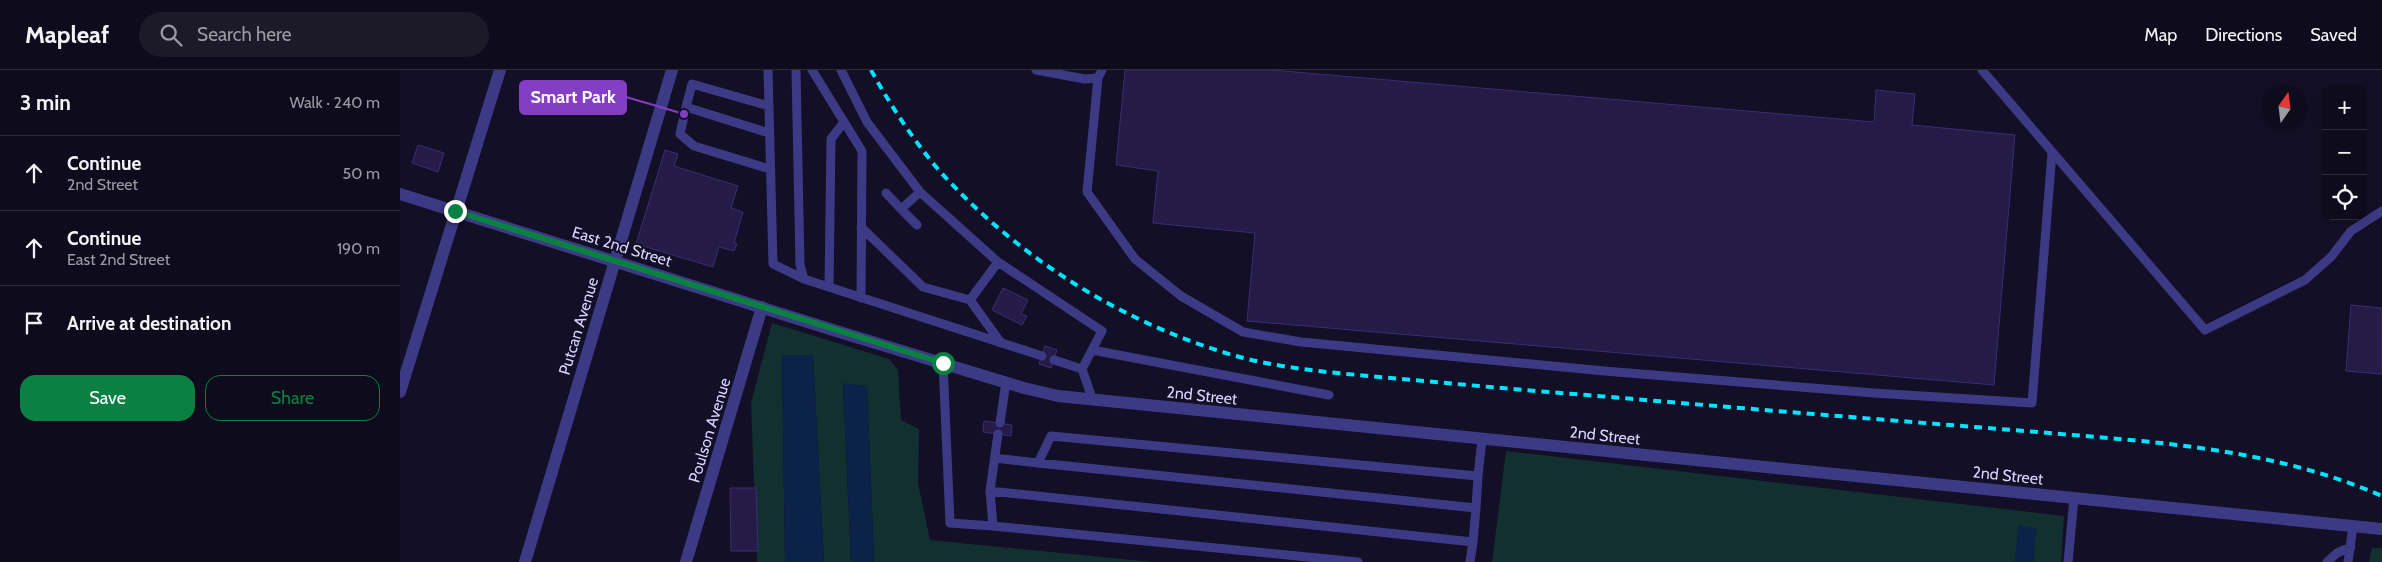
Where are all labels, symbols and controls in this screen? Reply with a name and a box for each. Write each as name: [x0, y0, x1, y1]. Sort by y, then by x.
search box: [139, 12, 489, 57]
text: Mapleaf: [25, 20, 109, 49]
icon: search: [157, 21, 185, 49]
text: Search here: [197, 23, 291, 46]
text: Map: [2144, 24, 2177, 46]
text: Directions: [2205, 24, 2282, 46]
text: Saved: [2310, 24, 2357, 46]
callout: Smart Park: [520, 81, 626, 114]
north arrow: [2262, 85, 2307, 130]
map controls: [2322, 85, 2367, 220]
button: +: [2322, 85, 2367, 130]
text: Smart Park: [530, 86, 616, 108]
text: 3 min: [20, 90, 71, 115]
text: Walk · 240 m: [289, 93, 380, 112]
button: −: [2322, 130, 2367, 175]
text: Continue: [67, 152, 141, 175]
icon: ahead: [20, 159, 48, 187]
text: 50 m: [343, 164, 380, 183]
text: 2nd Street: [67, 175, 138, 194]
button: locate: [2322, 175, 2367, 220]
route end: [444, 200, 467, 223]
street label: East 2nd Street: [570, 222, 675, 271]
text: Continue: [67, 227, 141, 250]
icon: ahead: [20, 234, 48, 262]
text: 190 m: [337, 239, 380, 258]
text: East 2nd Street: [67, 250, 170, 269]
street label: Putcan Avenue: [555, 275, 602, 377]
icon: arrive: [20, 309, 48, 337]
text: Arrive at destination: [67, 312, 231, 335]
route start: [932, 352, 955, 375]
button: Save: [20, 375, 195, 421]
button: Share: [205, 375, 380, 421]
street label: Poulson Avenue: [685, 375, 734, 485]
street label: 2nd Street: [1166, 382, 1239, 409]
street label: 2nd Street: [1569, 422, 1642, 449]
street label: 2nd Street: [1972, 462, 2045, 489]

